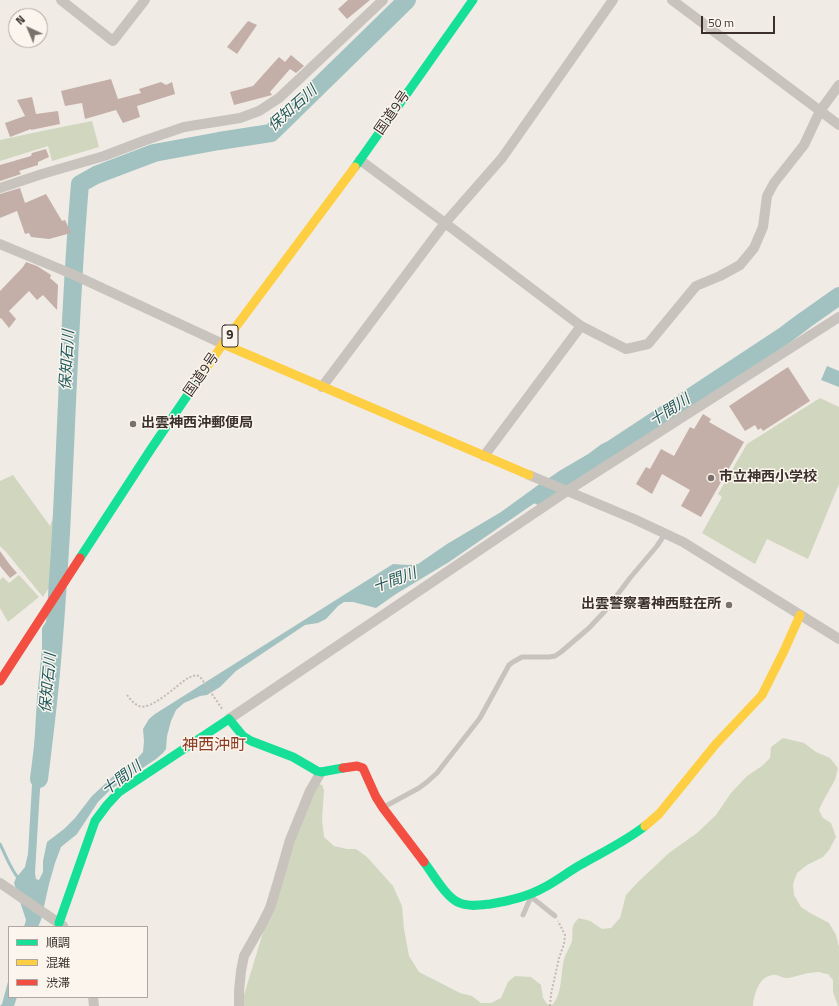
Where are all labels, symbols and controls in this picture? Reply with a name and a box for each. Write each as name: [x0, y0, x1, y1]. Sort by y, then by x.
north arrow: [8, 8, 48, 48]
scale bar: [703, 8, 777, 34]
text: N: [12, 12, 29, 28]
text: 50 m: [708, 13, 734, 32]
water label: 保知石川: [265, 82, 321, 136]
street label: 国道9号: [372, 88, 414, 138]
road number: 9: [222, 325, 238, 347]
water label: 保知石川: [57, 330, 79, 390]
street label: 国道9号: [181, 350, 223, 400]
water label: 十間川: [646, 391, 694, 431]
place label: 出雲神西沖郵便局: [141, 416, 253, 432]
marker: 出雲神西沖郵便局: [128, 419, 138, 429]
place label: 市立神西小学校: [719, 470, 817, 486]
marker: 市立神西小学校: [706, 473, 716, 483]
water label: 十間川: [371, 565, 419, 597]
place label: 出雲警察署神西駐在所: [581, 597, 721, 613]
marker: 出雲警察署神西駐在所: [724, 600, 734, 610]
water label: 保知石川: [37, 652, 61, 714]
district label: 神西沖町: [182, 736, 246, 756]
water label: 十間川: [99, 758, 145, 800]
legend: [8, 926, 148, 998]
text: 順調: [46, 933, 70, 952]
text: 混雑: [46, 953, 70, 972]
text: 渋滞: [46, 973, 70, 992]

